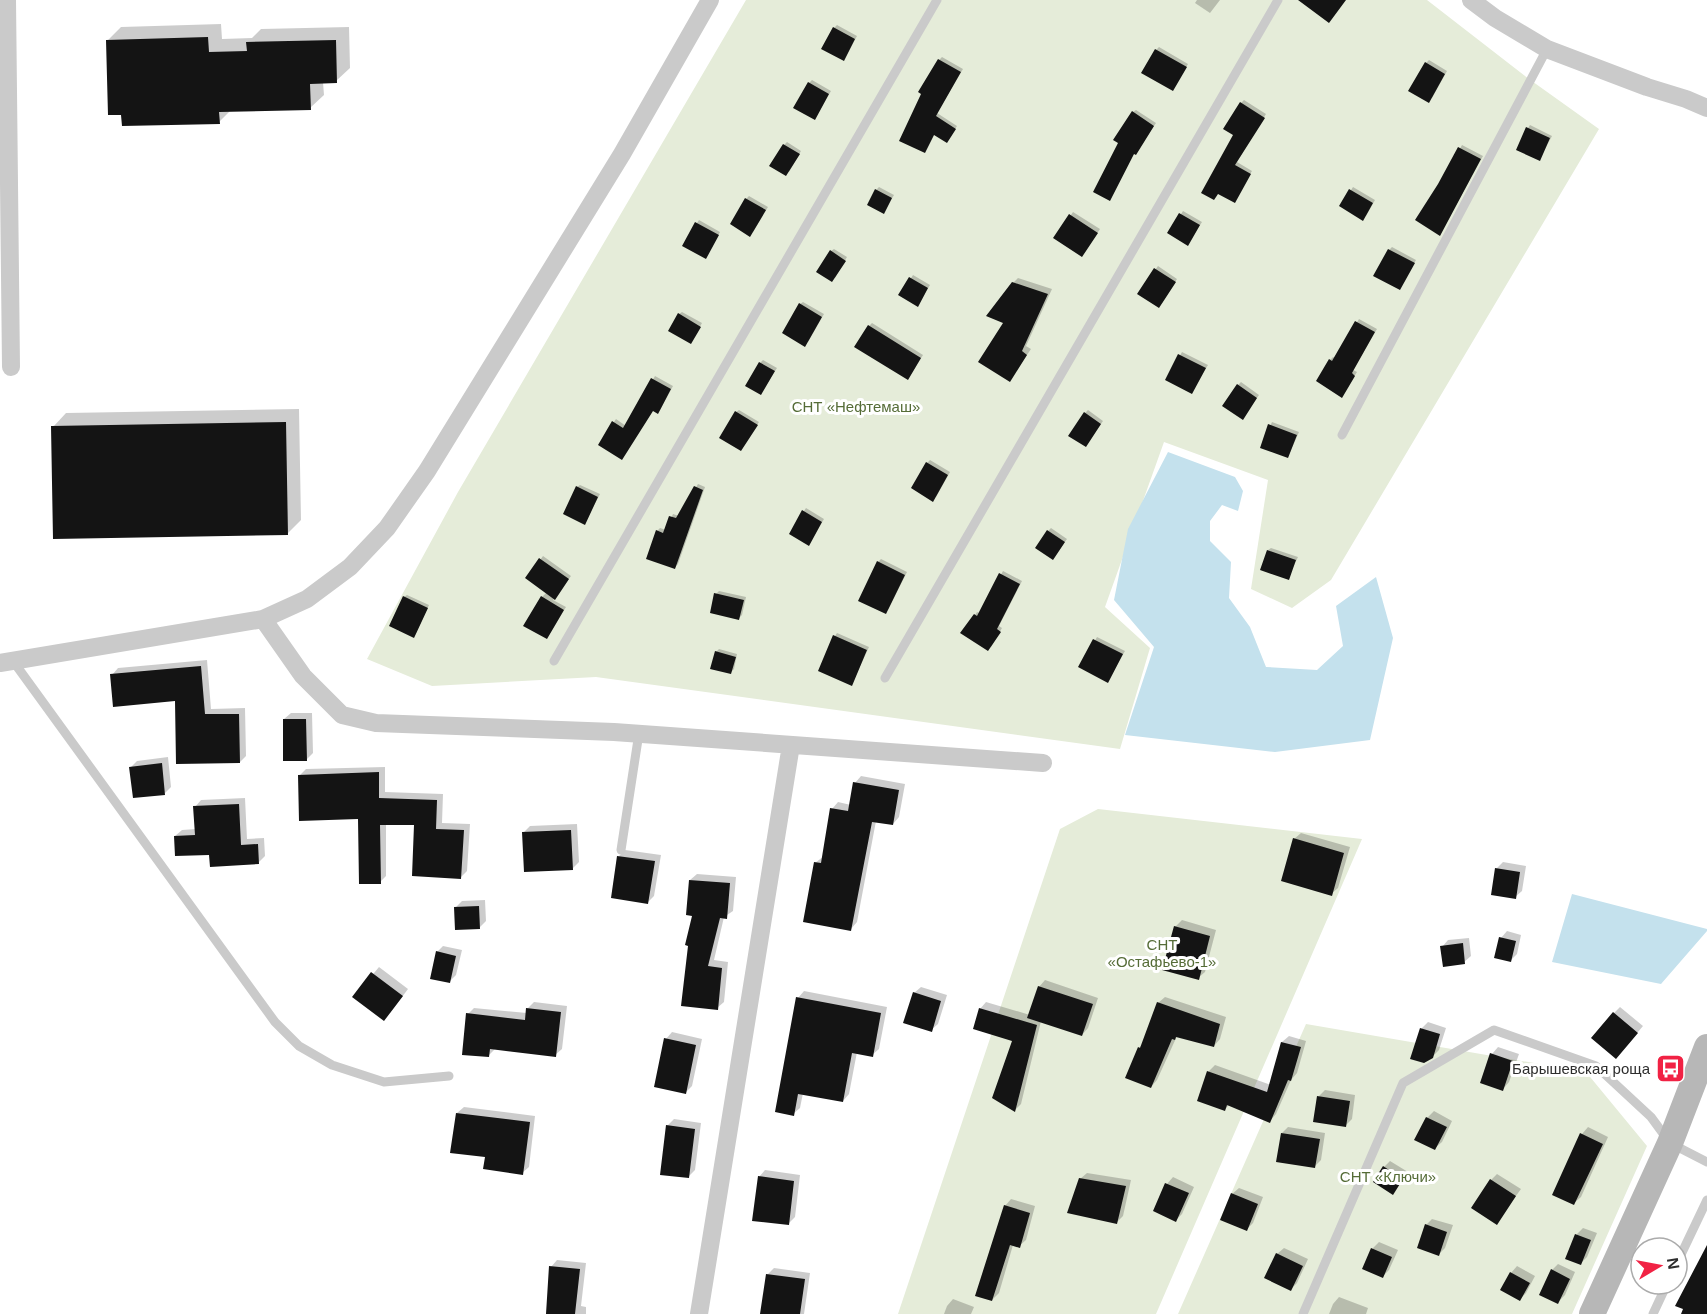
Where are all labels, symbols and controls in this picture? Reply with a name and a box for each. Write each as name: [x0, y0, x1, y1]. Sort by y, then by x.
park label: СНТ «Нефтемаш»: [792, 398, 920, 415]
park label: СНТ «Остафьево-1»: [1108, 936, 1216, 970]
bus stop icon: Барышевская роща: [1655, 1053, 1687, 1085]
place label: Барышевская роща: [1512, 1060, 1651, 1077]
park label: СНТ «Ключи»: [1340, 1168, 1436, 1185]
north arrow: [1629, 1236, 1689, 1296]
text: N: [1664, 1256, 1683, 1271]

